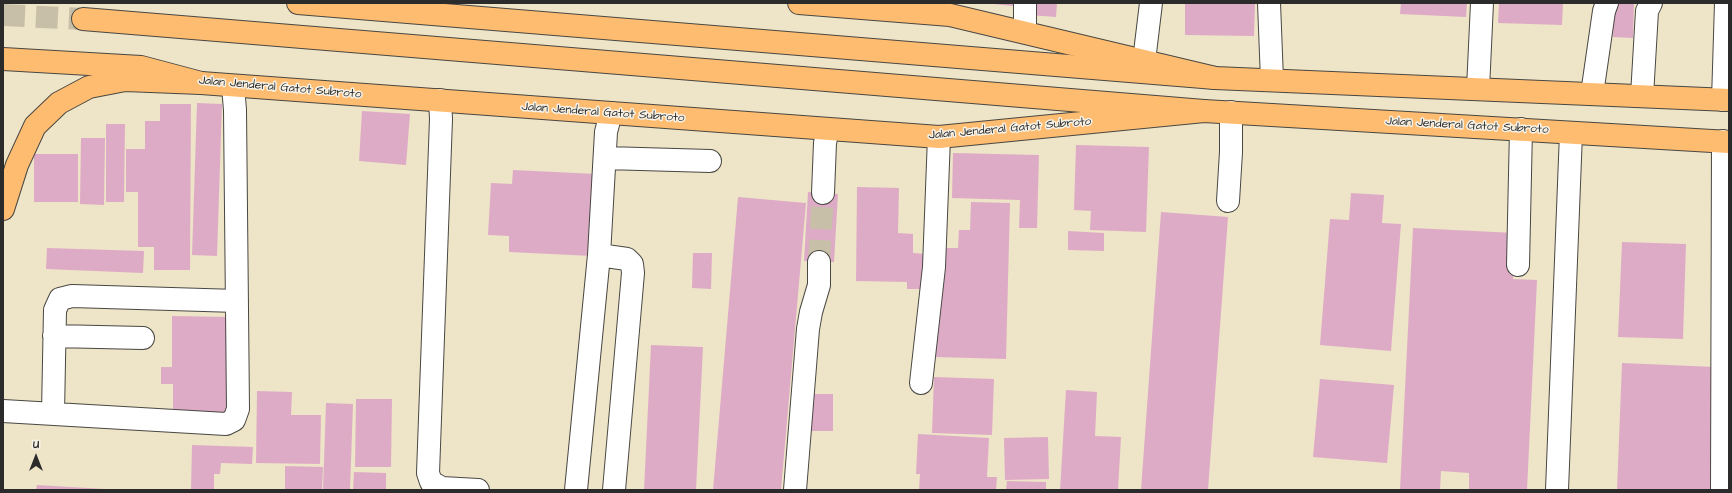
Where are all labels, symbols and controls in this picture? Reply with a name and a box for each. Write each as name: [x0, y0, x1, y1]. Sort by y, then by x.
street label: Jalan Jenderal Gatot Subroto: [198, 74, 362, 102]
street label: Jalan Jenderal Gatot Subroto: [521, 100, 685, 126]
street label: Jalan Jenderal Gatot Subroto: [928, 115, 1092, 143]
street label: Jalan Jenderal Gatot Subroto: [1385, 115, 1549, 137]
north arrow: [16, 437, 56, 477]
text: U: [33, 437, 39, 452]

